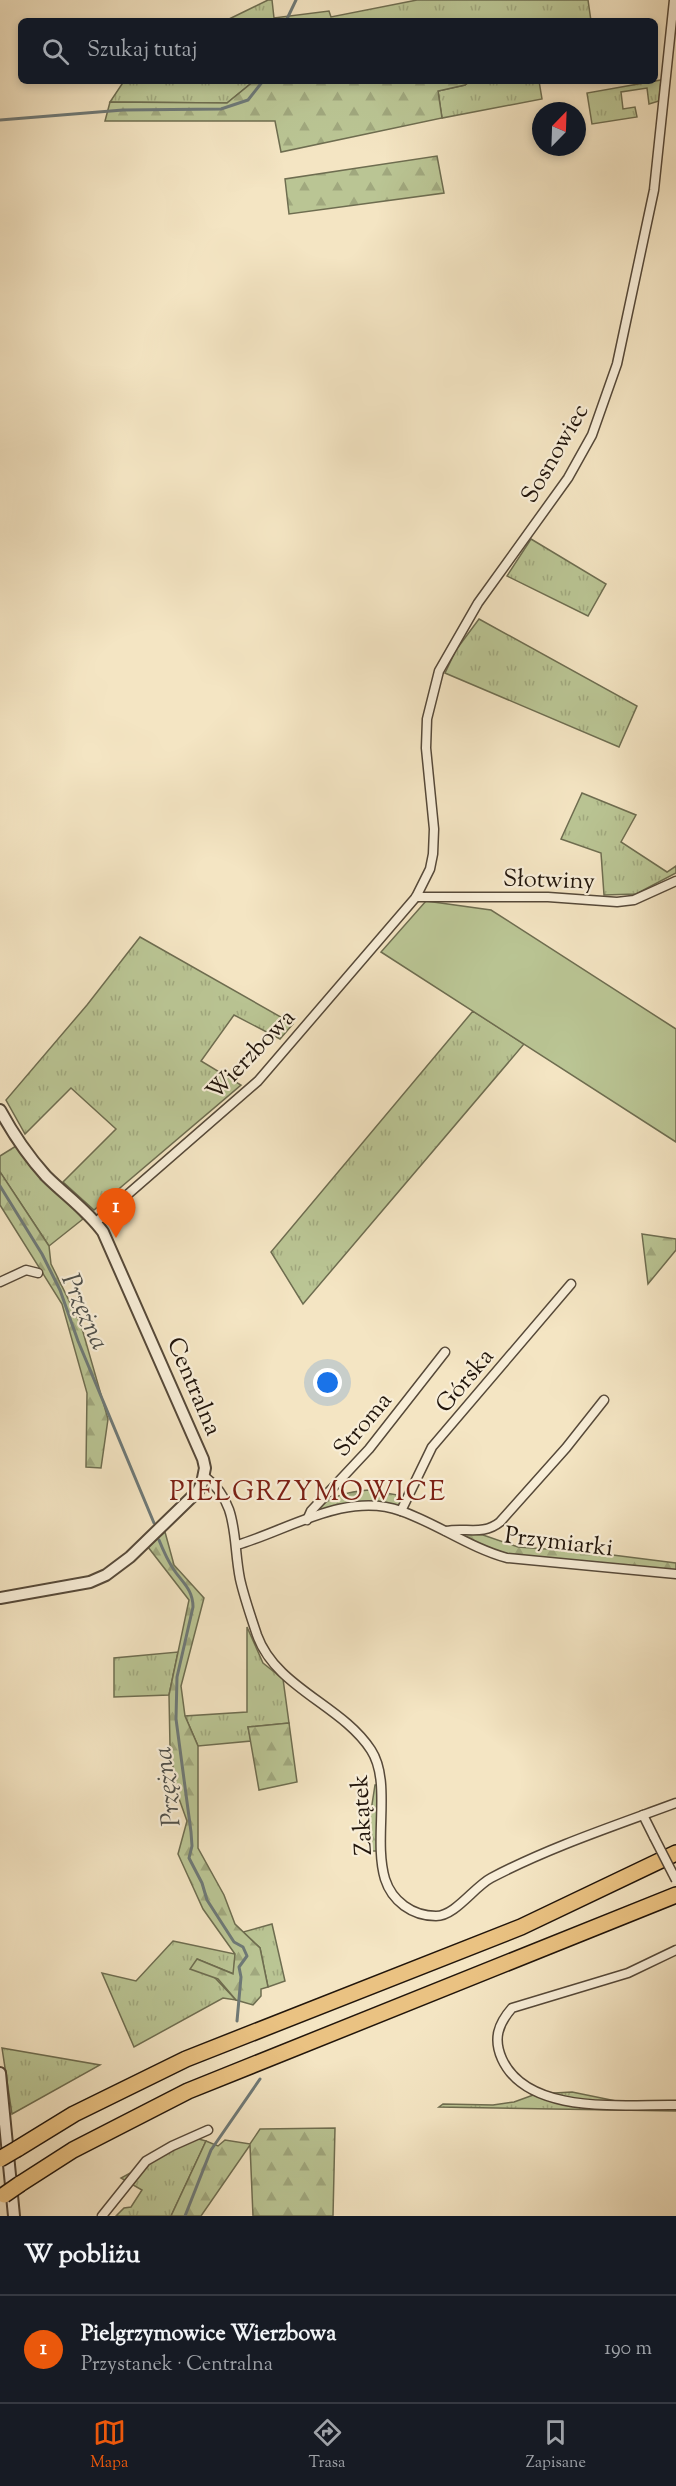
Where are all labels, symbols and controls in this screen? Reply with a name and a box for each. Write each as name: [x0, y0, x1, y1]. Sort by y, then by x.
search box: [18, 18, 658, 84]
icon: search: [39, 35, 72, 68]
text: Szukaj tutaj: [87, 35, 198, 67]
north arrow: [532, 102, 586, 156]
street label: Sosnowiec: [514, 398, 598, 510]
street label: Słotwiny: [502, 862, 596, 900]
street label: Wierzbowa: [199, 1002, 304, 1109]
pin: 1: [96, 1188, 136, 1238]
water label: Przężna: [50, 1268, 117, 1356]
street label: Centralna: [157, 1332, 229, 1441]
street label: Górska: [428, 1341, 503, 1421]
your location: [313, 1368, 342, 1397]
street label: Stroma: [326, 1385, 401, 1465]
district label: PIELGRZYMOWICE: [169, 1474, 447, 1513]
street label: Przymiarki: [502, 1519, 615, 1567]
water label: Przężna: [145, 1745, 192, 1829]
street label: Zakątek: [344, 1774, 382, 1856]
text: W pobliżu: [24, 2237, 140, 2274]
text: Pielgrzymowice Wierzbowa: [81, 2319, 336, 2351]
text: 1: [40, 2335, 47, 2364]
text: 190 m: [604, 2335, 652, 2364]
text: Przystanek · Centralna: [81, 2351, 273, 2380]
tab: Mapa: [90, 2416, 128, 2475]
tab: Trasa: [309, 2416, 346, 2475]
tab: Zapisane: [526, 2416, 586, 2475]

